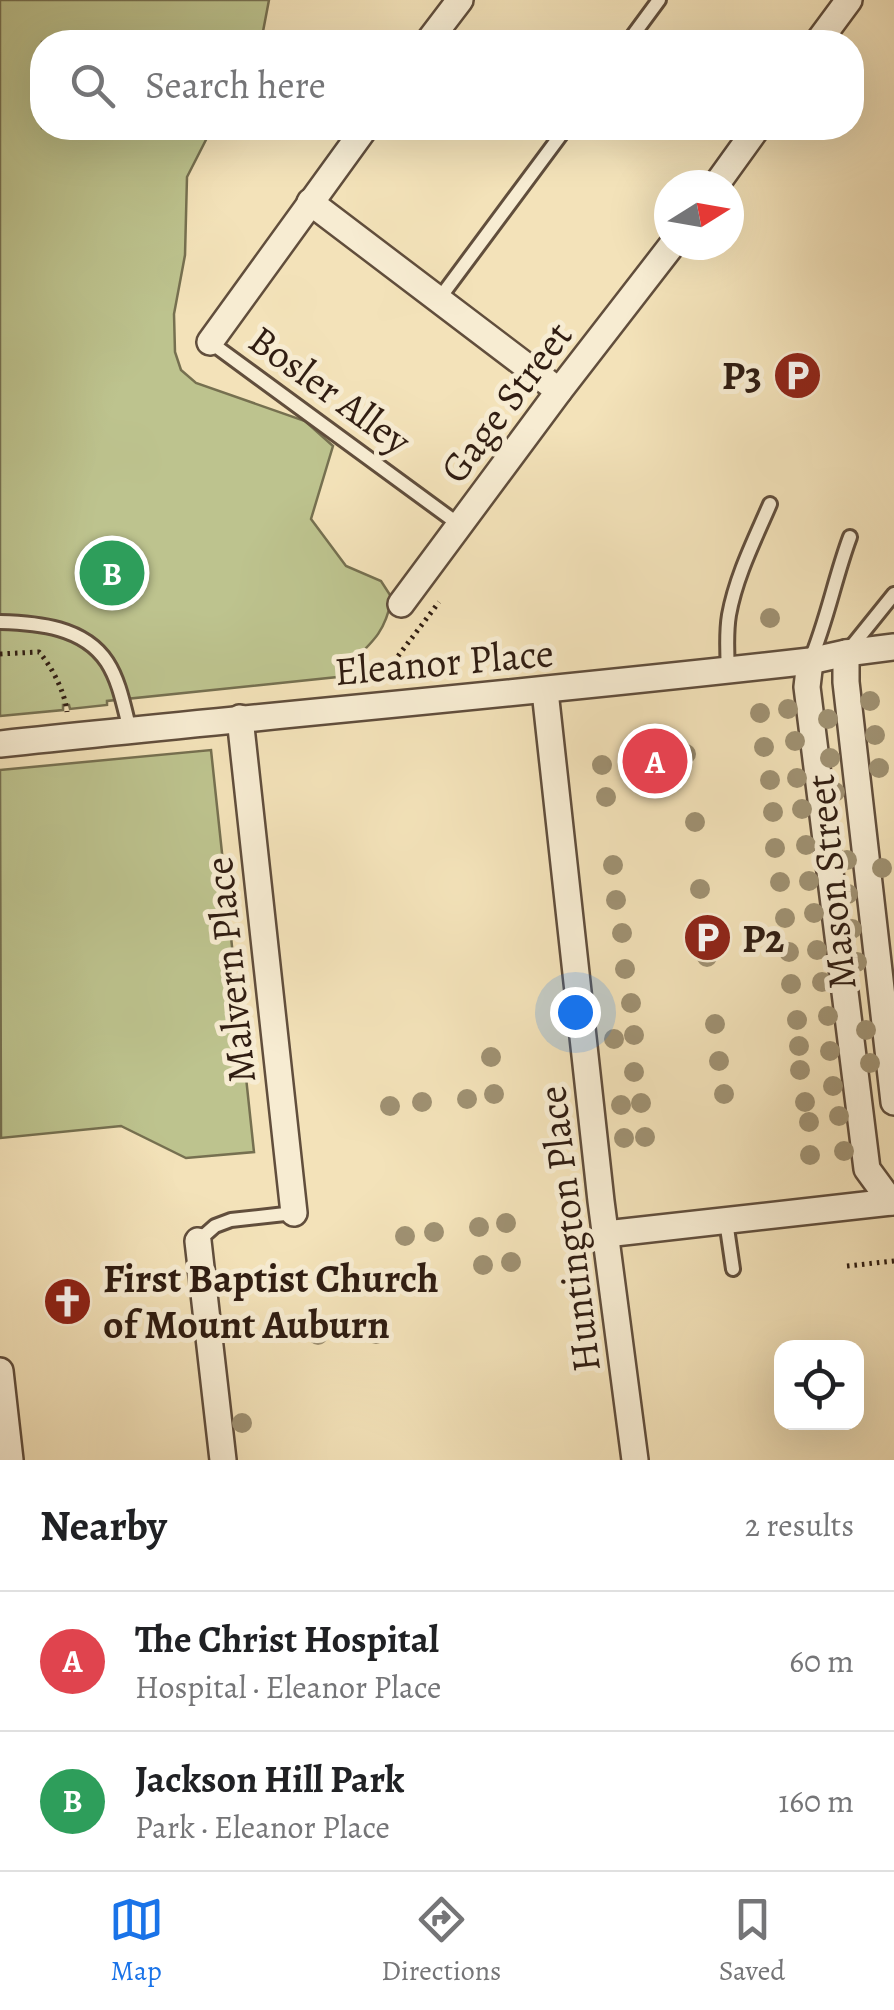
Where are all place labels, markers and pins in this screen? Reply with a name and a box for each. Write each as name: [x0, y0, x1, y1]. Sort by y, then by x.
place label: P3: [722, 348, 762, 403]
parking icon: P3: [771, 349, 823, 401]
pin: B: [80, 536, 144, 610]
pin: A: [622, 724, 688, 798]
place label: P2: [742, 911, 784, 966]
parking icon: P2: [681, 912, 733, 964]
place label: First Baptist Church of Mount Auburn: [103, 1251, 439, 1352]
church icon: First Baptist Church of Mount Auburn: [42, 1275, 94, 1327]

